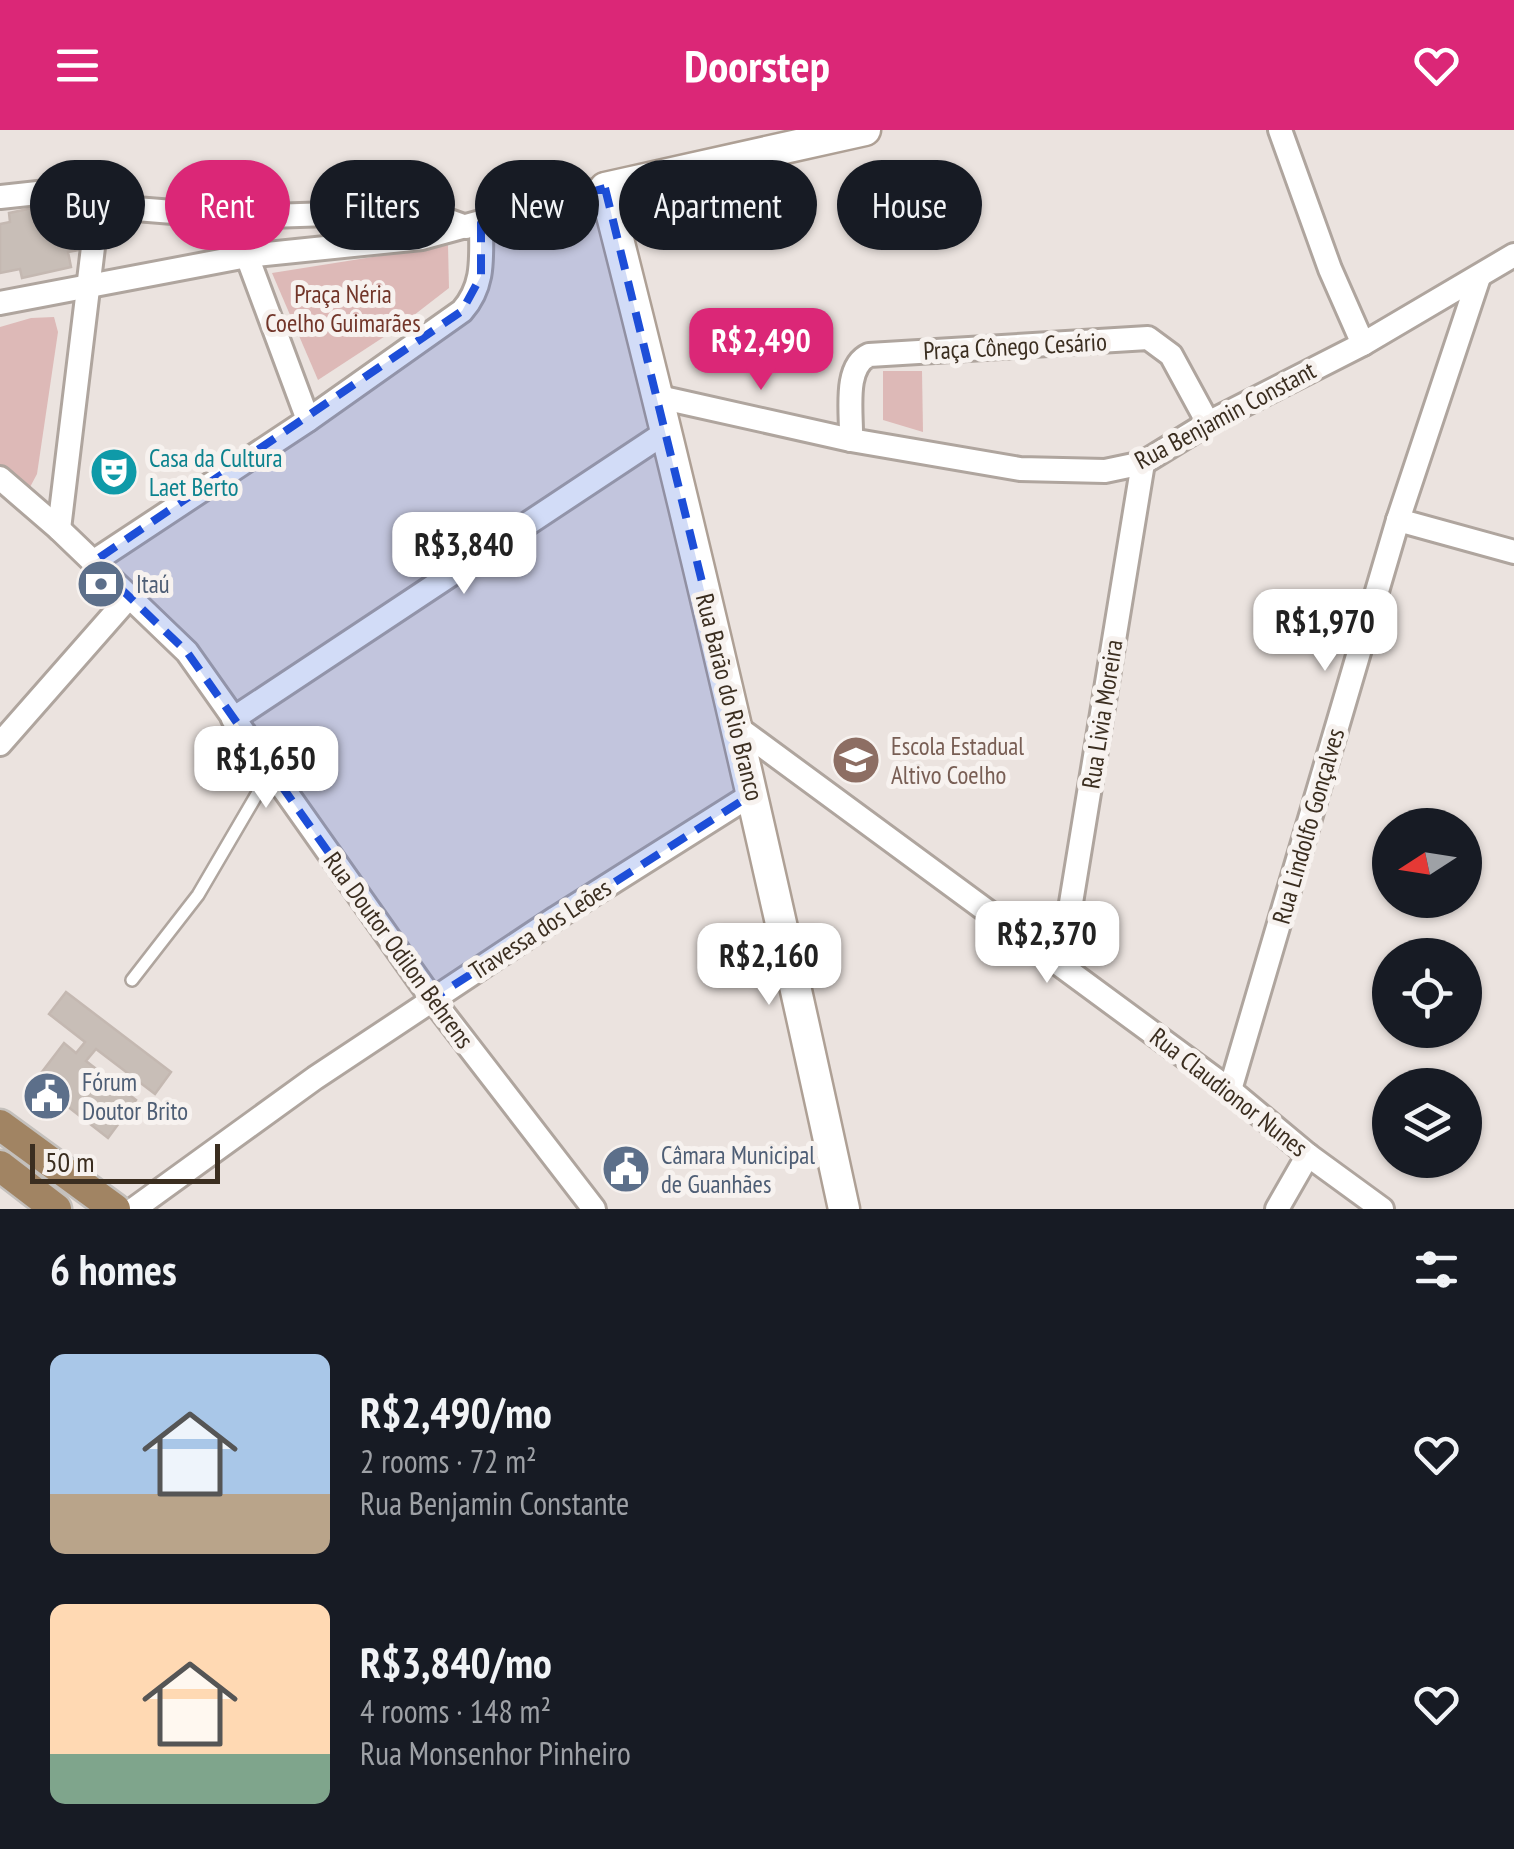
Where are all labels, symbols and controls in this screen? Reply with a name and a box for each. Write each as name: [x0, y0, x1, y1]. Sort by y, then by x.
text: Doorstep: [684, 36, 830, 94]
icon: menu: [50, 38, 105, 93]
icon: heart: [1409, 38, 1464, 93]
chip: Buy: [30, 160, 145, 250]
chip: Rent: [165, 160, 290, 250]
chip: Filters: [310, 160, 455, 250]
chip: New: [475, 160, 599, 250]
chip: Apartment: [619, 160, 817, 250]
chip: House: [837, 160, 982, 250]
park label: Praça Néria Coelho Guimarães: [265, 278, 421, 339]
pin: R$2,490: [669, 308, 853, 393]
text: R$2,490: [711, 319, 811, 361]
street label: Praça Cônego Cesário: [922, 325, 1108, 367]
street label: Rua Benjamin Constant: [1129, 354, 1321, 476]
place label: Casa da Cultura Laet Berto: [149, 442, 282, 503]
theatre icon: Casa da Cultura Laet Berto: [88, 446, 140, 498]
pin: R$3,840: [372, 512, 556, 597]
text: R$3,840: [414, 523, 514, 565]
bank icon: Itaú: [75, 558, 127, 610]
place label: Itaú: [136, 568, 170, 600]
pin: R$1,970: [1233, 589, 1417, 674]
street label: Rua Barão do Rio Branco: [689, 590, 771, 804]
text: R$1,970: [1275, 600, 1375, 642]
street label: Rua Livia Moreira: [1074, 637, 1130, 791]
street label: Rua Lindolfo Gonçalves: [1265, 725, 1351, 927]
pin: R$1,650: [174, 726, 358, 811]
place label: Escola Estadual Altivo Coelho: [891, 730, 1024, 791]
school or university icon: Escola Estadual Altivo Coelho: [830, 734, 882, 786]
text: R$1,650: [216, 737, 316, 779]
north arrow: [1372, 808, 1482, 918]
map controls: [1372, 808, 1482, 1178]
street label: Rua Doutor Odilon Behrens: [317, 845, 481, 1055]
street label: Travessa dos Leões: [463, 871, 617, 987]
pin: R$2,370: [955, 901, 1139, 986]
text: R$2,370: [997, 912, 1097, 954]
pin: R$2,160: [677, 923, 861, 1008]
text: R$2,160: [719, 934, 819, 976]
button: locate: [1372, 938, 1482, 1048]
street label: Rua Claudionor Nunes: [1144, 1020, 1314, 1164]
place label: Fórum Doutor Brito: [82, 1066, 188, 1127]
button: layers: [1372, 1068, 1482, 1178]
public building icon: Fórum Doutor Brito: [21, 1070, 73, 1122]
scale bar: [30, 1139, 220, 1184]
place label: Câmara Municipal de Guanhães: [661, 1139, 815, 1200]
text: 50 m: [45, 1143, 94, 1180]
public building icon: Câmara Municipal de Guanhães: [600, 1143, 652, 1195]
text: 6 homes: [50, 1242, 177, 1297]
icon: filters: [1409, 1242, 1464, 1297]
text: R$2,490/mo: [360, 1385, 552, 1440]
icon: home: [130, 1394, 250, 1514]
icon: heart: [1409, 1427, 1464, 1482]
text: 2 rooms · 72 m²: [360, 1440, 537, 1482]
text: Rua Benjamin Constante: [360, 1482, 629, 1524]
text: R$3,840/mo: [360, 1635, 552, 1690]
icon: home: [130, 1644, 250, 1764]
icon: heart: [1409, 1677, 1464, 1732]
text: 4 rooms · 148 m²: [360, 1690, 551, 1732]
text: Rua Monsenhor Pinheiro: [360, 1732, 631, 1774]

